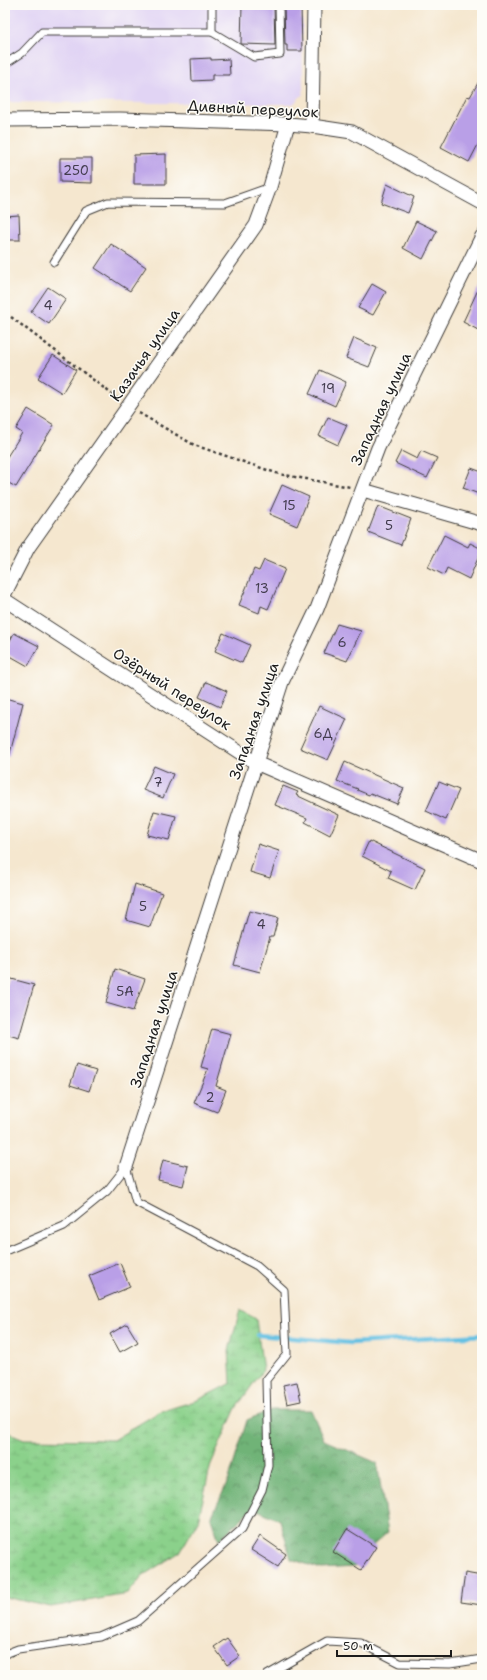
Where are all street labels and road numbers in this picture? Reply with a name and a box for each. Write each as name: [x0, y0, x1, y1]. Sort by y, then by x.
street label: Дивный переулок: [187, 96, 319, 122]
street label: Казачья улица: [105, 304, 185, 406]
street label: Западная улица: [346, 349, 416, 469]
street label: Озёрный переулок: [109, 643, 235, 735]
street label: Западная улица: [225, 659, 284, 782]
street label: Западная улица: [126, 967, 183, 1090]

